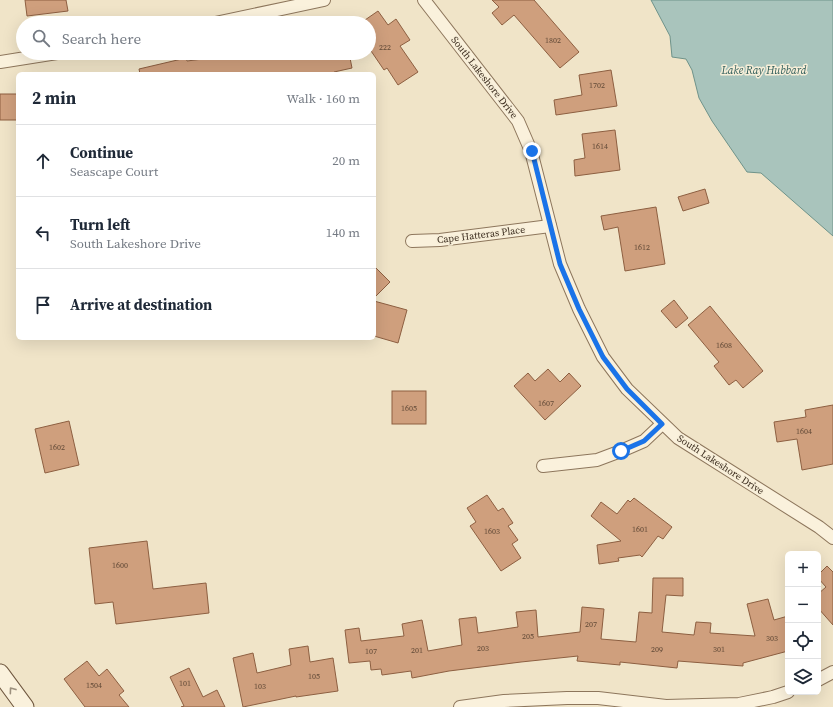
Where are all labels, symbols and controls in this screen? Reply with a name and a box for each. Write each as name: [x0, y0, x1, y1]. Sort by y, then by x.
search box: [16, 16, 376, 60]
icon: search: [30, 27, 52, 49]
text: Search here: [62, 28, 141, 49]
street label: South Lakeshore Drive: [448, 34, 521, 121]
house number: 1802: [545, 35, 561, 46]
house number: 222: [379, 42, 391, 53]
water label: Lake Ray Hubbard: [721, 63, 807, 78]
house number: 1702: [589, 80, 605, 91]
text: 2 min: [32, 86, 76, 110]
text: Walk · 160 m: [287, 90, 360, 107]
house number: 1614: [592, 141, 608, 152]
text: Continue: [70, 142, 133, 163]
route end: [523, 142, 541, 160]
icon: ahead: [32, 150, 54, 172]
text: 20 m: [332, 152, 360, 169]
text: Seascape Court: [70, 163, 158, 180]
text: Turn left: [70, 214, 130, 235]
icon: left: [32, 222, 54, 244]
street label: Cape Hatteras Place: [436, 223, 526, 246]
text: 140 m: [326, 224, 360, 241]
text: South Lakeshore Drive: [70, 235, 201, 252]
house number: 1612: [634, 242, 650, 253]
icon: arrive: [32, 294, 54, 316]
text: Arrive at destination: [70, 294, 212, 315]
house number: 1608: [716, 340, 732, 351]
house number: 1607: [538, 398, 554, 409]
house number: 1605: [401, 403, 417, 414]
house number: 1604: [796, 426, 812, 437]
street label: South Lakeshore Drive: [675, 432, 767, 497]
house number: 1602: [49, 442, 65, 453]
route start: [612, 442, 630, 460]
house number: 1601: [632, 524, 648, 535]
house number: 1603: [484, 526, 500, 537]
map controls: [785, 551, 821, 695]
button: +: [785, 551, 821, 587]
house number: 1600: [112, 560, 128, 571]
button: −: [785, 587, 821, 623]
house number: 207: [585, 619, 597, 630]
button: locate: [785, 623, 821, 659]
house number: 205: [522, 631, 534, 642]
house number: 303: [766, 633, 778, 644]
house number: 203: [477, 643, 489, 654]
house number: 209: [651, 644, 663, 655]
house number: 301: [713, 644, 725, 655]
house number: 201: [411, 645, 423, 656]
house number: 107: [365, 646, 377, 657]
button: layers: [785, 659, 821, 695]
house number: 105: [308, 671, 320, 682]
house number: 101: [179, 678, 191, 689]
house number: 1504: [86, 680, 102, 691]
house number: 103: [254, 681, 266, 692]
one-way arrow: [10, 687, 17, 694]

